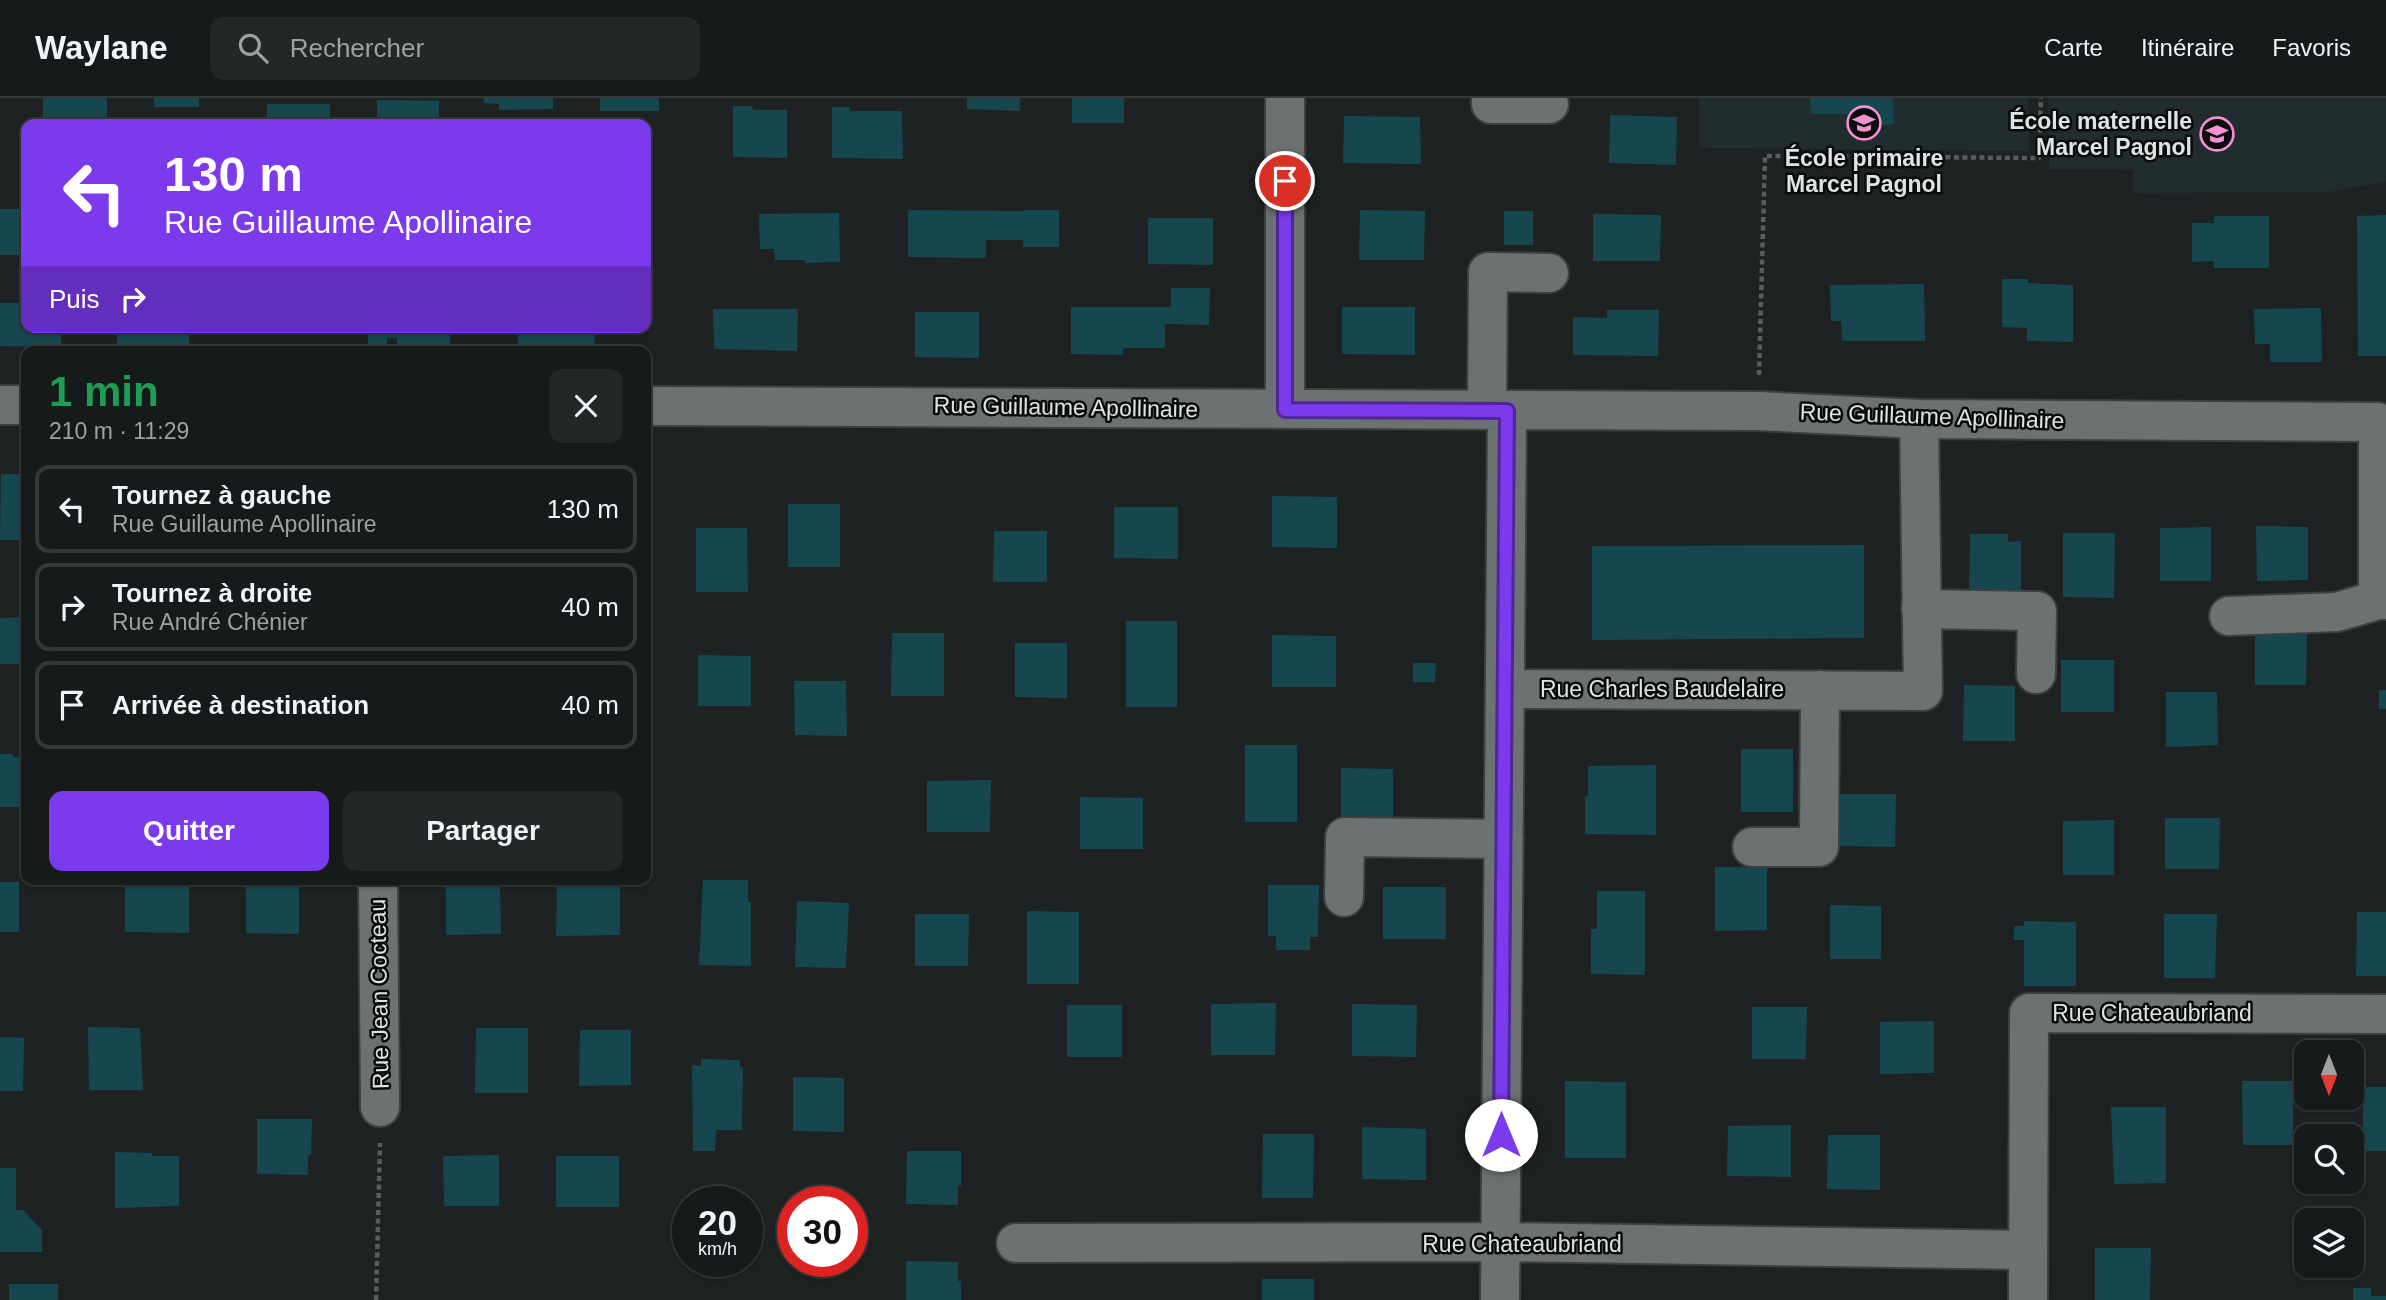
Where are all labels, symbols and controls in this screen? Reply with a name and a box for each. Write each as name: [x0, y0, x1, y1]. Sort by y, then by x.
search box: [210, 17, 700, 80]
text: Waylane: [35, 29, 168, 66]
icon: search: [234, 29, 272, 67]
text: Rechercher: [290, 33, 424, 63]
text: Carte: [2044, 34, 2103, 61]
text: Itinéraire: [2141, 34, 2234, 61]
text: Favoris: [2272, 34, 2351, 61]
school or university icon: École primaire Marcel Pagnol: [1845, 104, 1883, 142]
place label: École maternelle Marcel Pagnol: [2009, 107, 2192, 160]
school or university icon: École maternelle Marcel Pagnol: [2198, 115, 2236, 153]
place label: École primaire Marcel Pagnol: [1785, 144, 1943, 197]
icon: left: [49, 147, 140, 238]
text: 130 m: [164, 147, 303, 201]
pin: [1255, 151, 1315, 211]
icon: arrive: [1266, 162, 1304, 200]
text: Rue Guillaume Apollinaire: [164, 204, 532, 240]
icon: right: [114, 280, 152, 318]
text: Puis: [49, 284, 100, 314]
text: 1 min: [49, 368, 159, 415]
button: close: [549, 369, 623, 443]
street label: Rue Guillaume Apollinaire: [933, 392, 1199, 422]
street label: Rue Guillaume Apollinaire: [1799, 398, 2065, 434]
text: 210 m · 11:29: [49, 418, 189, 444]
text: Tournez à gauche: [112, 480, 331, 510]
icon: left: [53, 490, 91, 528]
text: 130 m: [547, 494, 619, 524]
text: Rue Guillaume Apollinaire: [112, 511, 377, 537]
text: Tournez à droite: [112, 578, 312, 608]
icon: right: [53, 588, 91, 626]
text: 40 m: [561, 592, 619, 622]
text: Rue André Chénier: [112, 609, 308, 635]
street label: Rue Charles Baudelaire: [1540, 676, 1784, 702]
icon: arrive: [53, 686, 91, 724]
text: Arrivée à destination: [112, 690, 369, 720]
text: 40 m: [561, 690, 619, 720]
button: Quitter: [49, 791, 329, 871]
button: Partager: [343, 791, 623, 871]
street label: Rue Jean Cocteau: [364, 899, 394, 1089]
street label: Rue Chateaubriand: [2052, 1000, 2252, 1026]
north arrow: [2294, 1040, 2364, 1110]
map controls: [2294, 1040, 2364, 1278]
position arrow: [1464, 1098, 1538, 1172]
button: search: [2294, 1124, 2364, 1194]
speed limit sign: 30: [777, 1186, 868, 1277]
text: 20: [698, 1203, 737, 1242]
button: layers: [2294, 1208, 2364, 1278]
street label: Rue Chateaubriand: [1422, 1231, 1622, 1257]
text: km/h: [698, 1239, 737, 1259]

